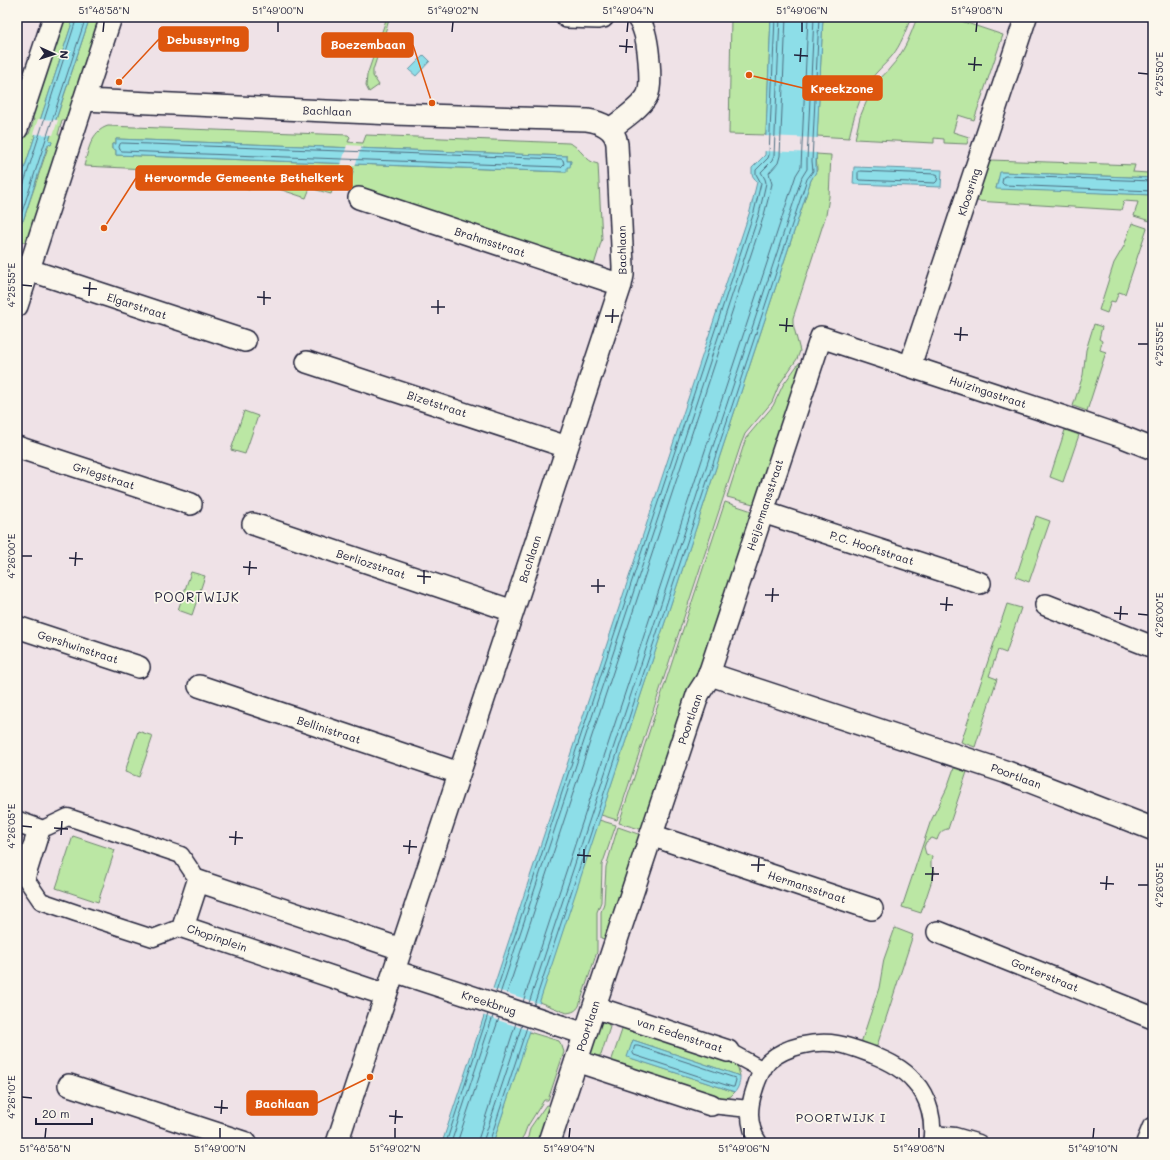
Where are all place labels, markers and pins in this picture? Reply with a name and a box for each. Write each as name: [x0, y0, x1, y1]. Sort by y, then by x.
callout: Debussyring: [159, 27, 248, 51]
callout: Boezembaan: [322, 33, 413, 57]
callout: Kreekzone: [803, 76, 882, 100]
callout: Hervormde Gemeente Bethelkerk: [136, 166, 352, 190]
callout: Bachlaan: [247, 1091, 317, 1115]

